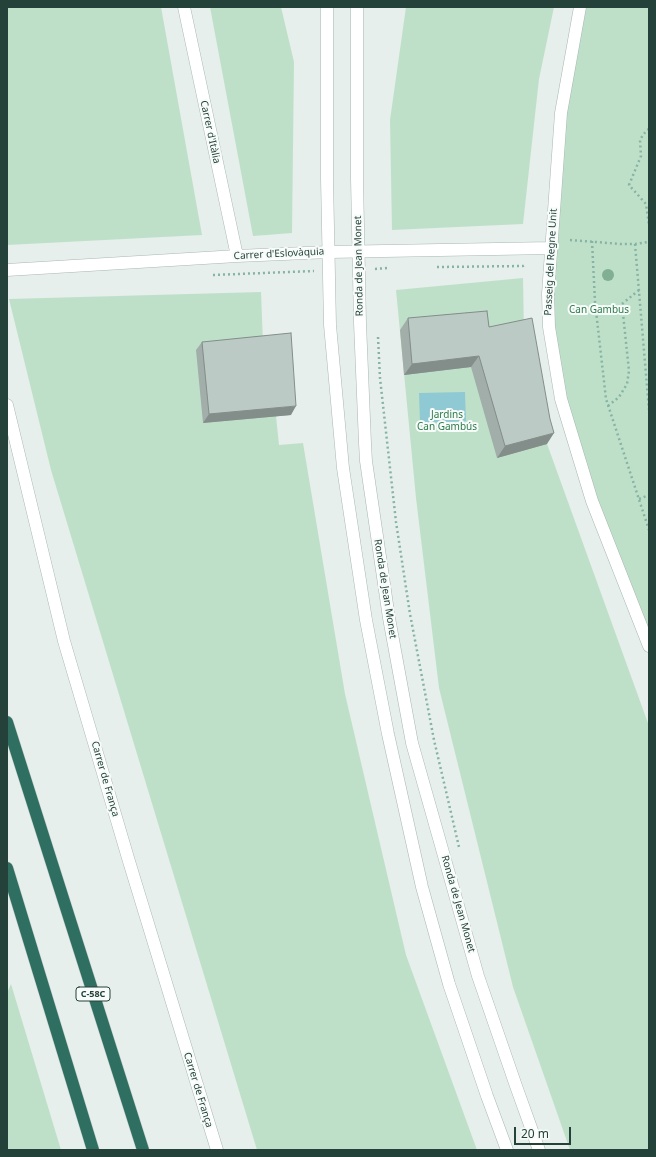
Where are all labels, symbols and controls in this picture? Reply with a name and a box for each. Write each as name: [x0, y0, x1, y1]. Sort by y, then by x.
street label: Carrer d'Itàlia: [197, 99, 223, 165]
street label: Passeig del Regne Unit: [542, 208, 560, 316]
street label: Ronda de Jean Monet: [352, 216, 366, 316]
street label: Carrer d'Eslovàquia: [233, 246, 325, 262]
park label: Can Gambus: [569, 304, 629, 316]
park label: Jardins Can Gambús: [417, 409, 477, 432]
street label: Ronda de Jean Monet: [371, 538, 399, 640]
street label: Carrer de França: [88, 740, 122, 818]
street label: Ronda de Jean Monet: [438, 854, 478, 954]
road number: C-58C: [76, 987, 110, 1001]
street label: Carrer de França: [181, 1051, 215, 1129]
scale bar: [516, 1119, 573, 1145]
text: 20 m: [521, 1125, 549, 1142]

